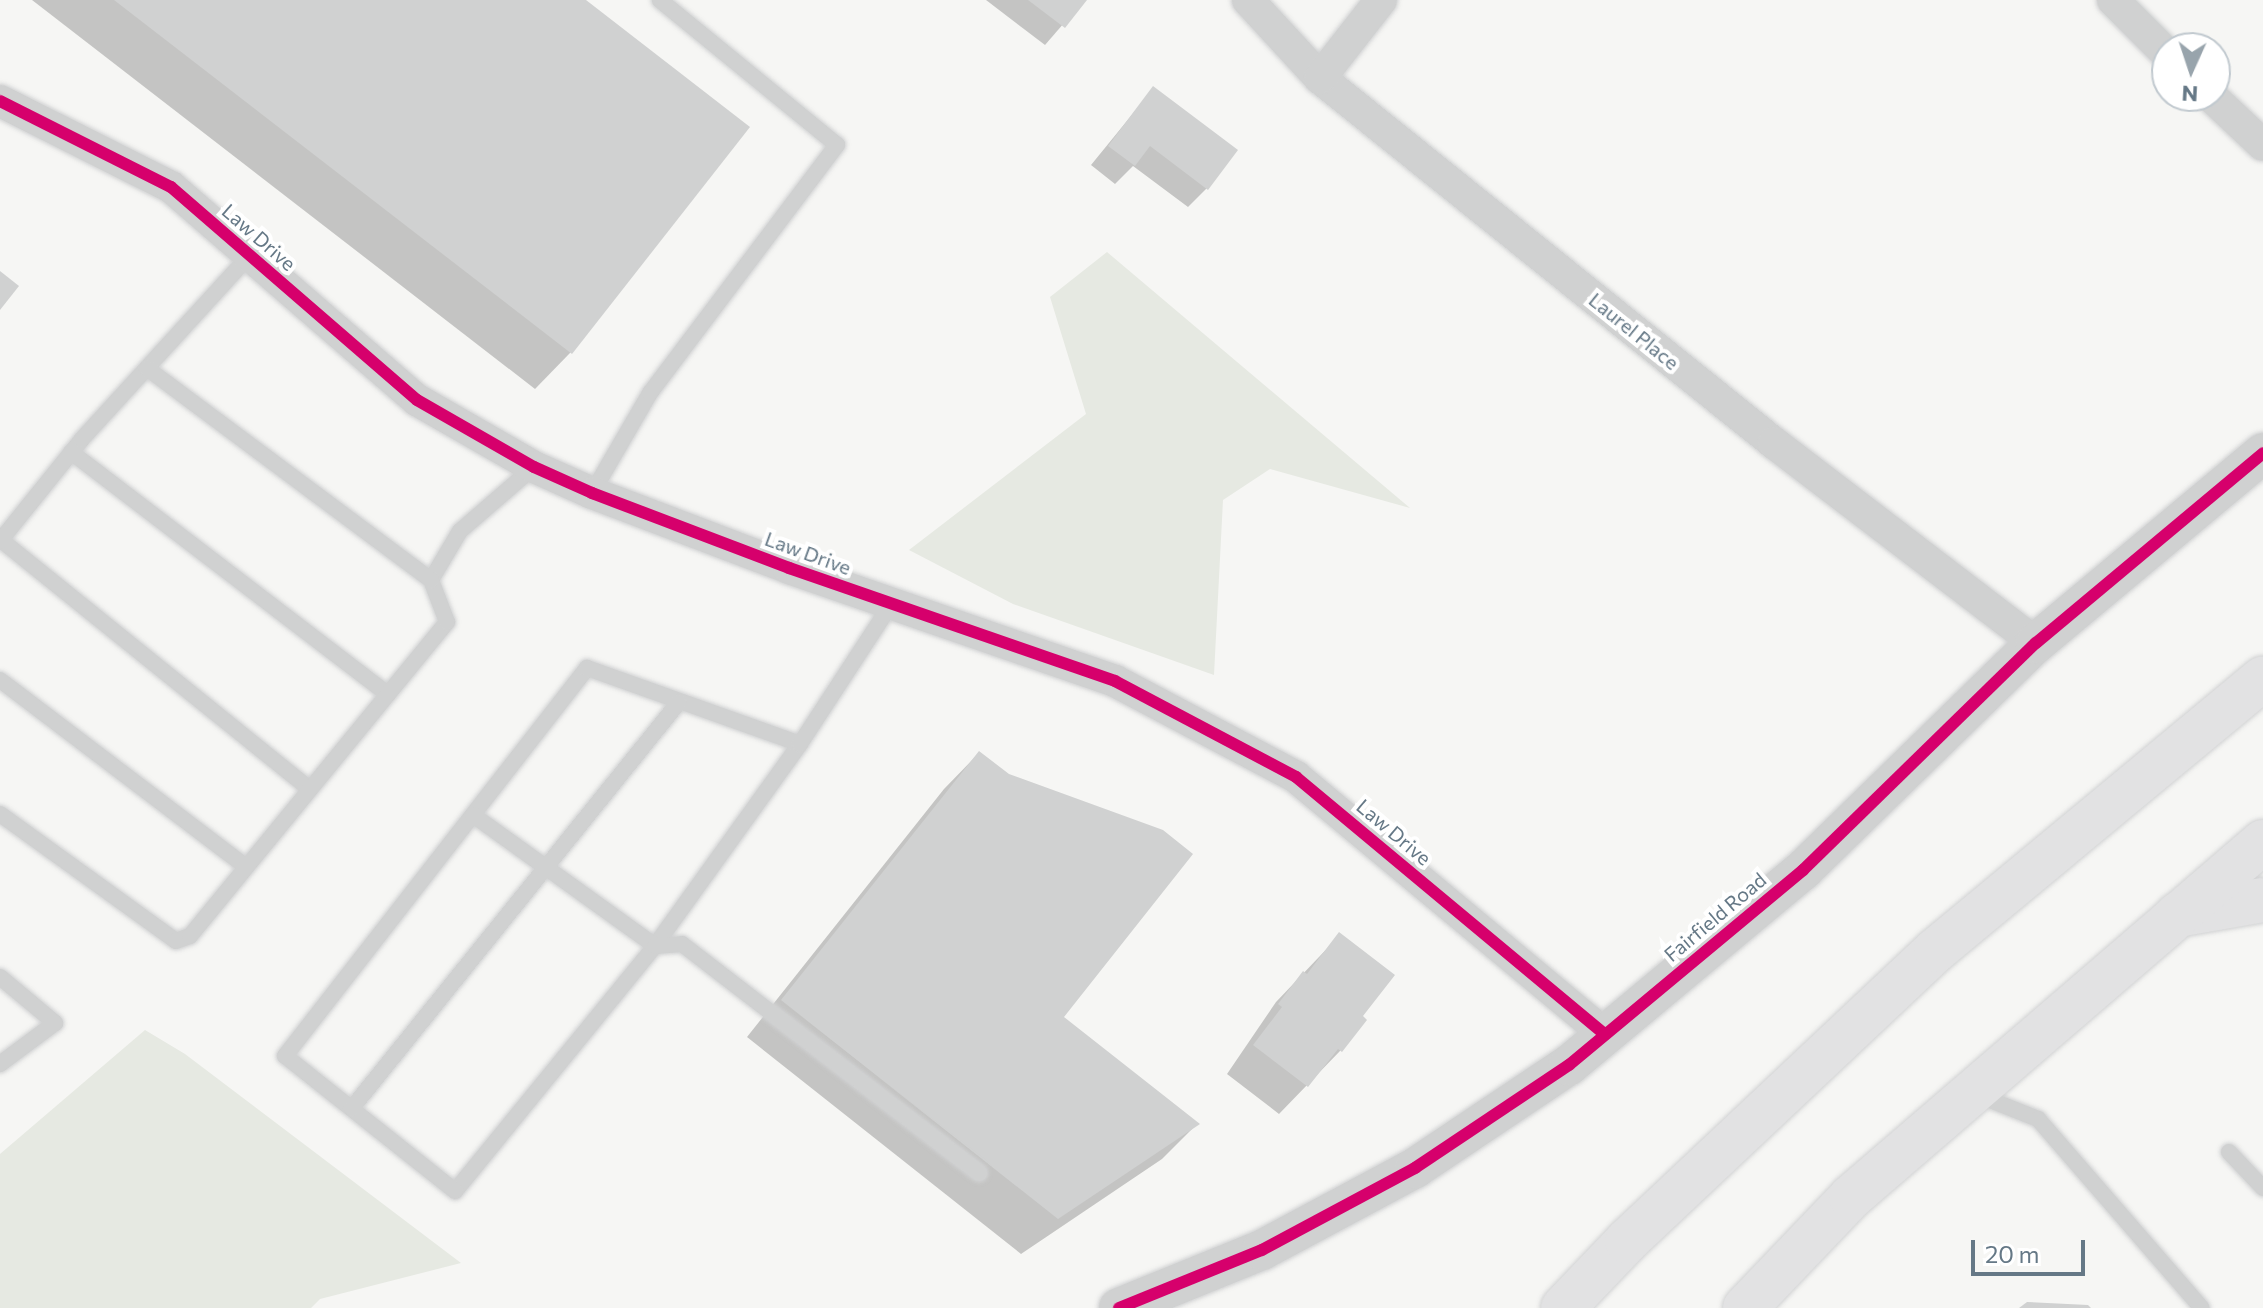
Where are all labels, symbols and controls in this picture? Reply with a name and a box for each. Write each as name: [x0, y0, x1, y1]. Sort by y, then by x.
north arrow: [2151, 32, 2231, 112]
text: N: [2181, 81, 2199, 108]
street label: Law Drive: [217, 198, 301, 276]
street label: Laurel Place: [1584, 287, 1684, 375]
street label: Law Drive: [762, 526, 854, 580]
street label: Law Drive: [1352, 794, 1436, 870]
street label: Fairfield Road: [1659, 867, 1771, 967]
scale bar: [1975, 1224, 2089, 1274]
text: 20 m: [1985, 1239, 2039, 1268]

